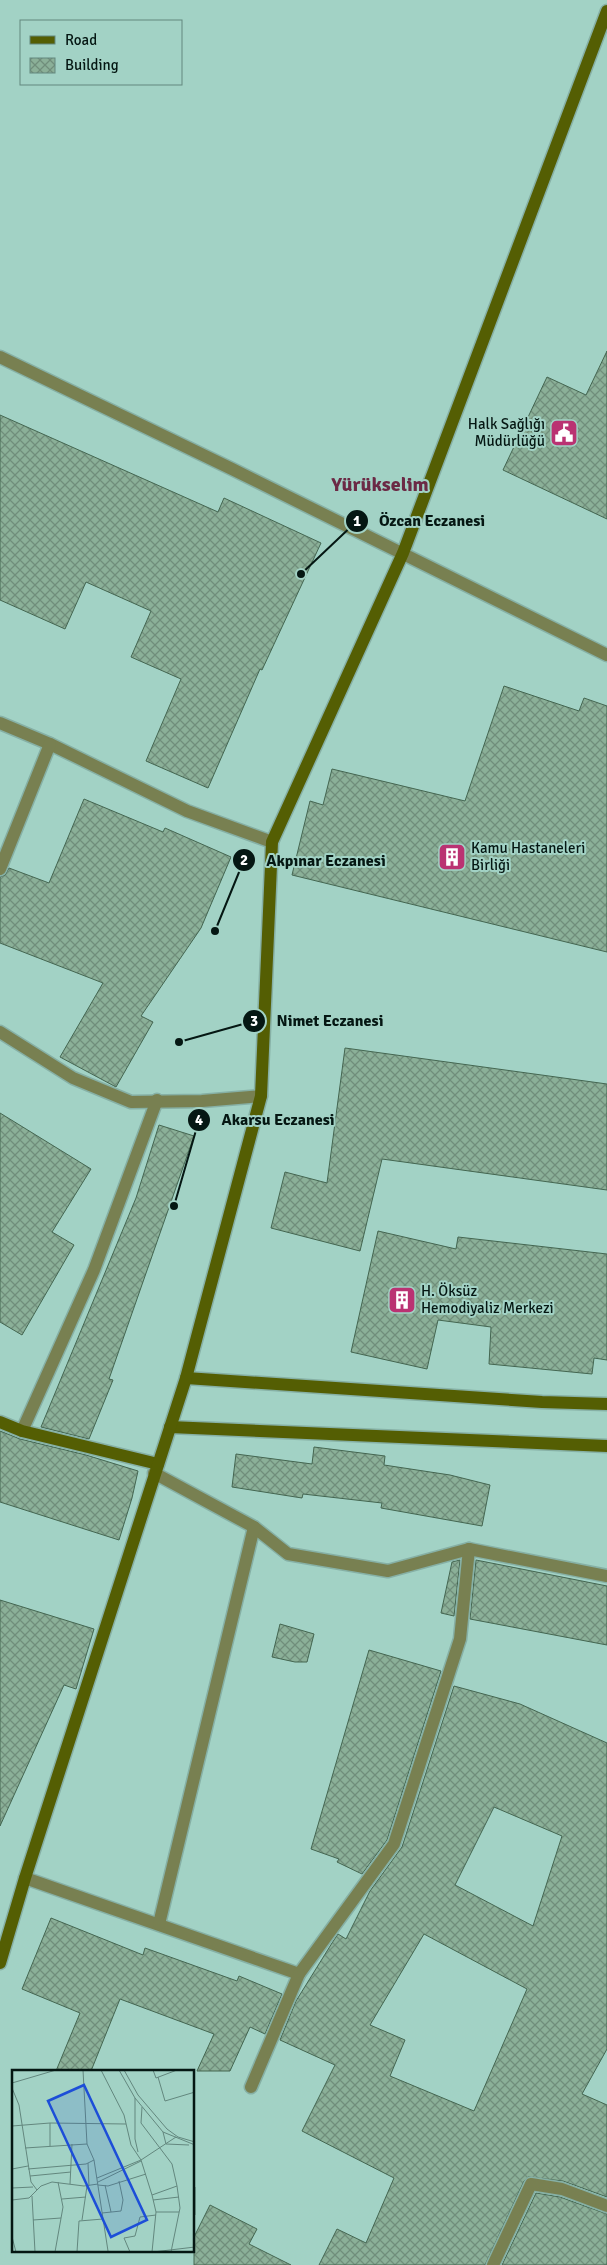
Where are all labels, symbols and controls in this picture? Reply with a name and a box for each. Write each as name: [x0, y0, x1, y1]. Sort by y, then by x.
legend: [20, 20, 182, 85]
text: Road: [65, 31, 97, 49]
text: Building: [65, 56, 119, 74]
place label: Halk Sağlığı Müdürlüğü: [468, 415, 545, 450]
public building icon: Halk Sağlığı Müdürlüğü: [549, 418, 579, 448]
district label: Yürükselim: [330, 472, 429, 497]
callout: Özcan Eczanesi: [344, 505, 496, 536]
text: Özcan Eczanesi: [379, 511, 485, 531]
text: 1: [353, 512, 361, 530]
place label: Kamu Hastaneleri Birliği: [471, 839, 585, 874]
building icon: Kamu Hastaneleri Birliği: [437, 842, 467, 872]
callout: Akpınar Eczanesi: [231, 845, 396, 876]
text: 2: [240, 851, 248, 869]
text: Akpınar Eczanesi: [266, 851, 386, 871]
callout: Nimet Eczanesi: [241, 1005, 393, 1036]
text: Nimet Eczanesi: [277, 1011, 383, 1031]
text: 3: [250, 1012, 258, 1030]
callout: Akarsu Eczanesi: [186, 1104, 344, 1135]
text: Akarsu Eczanesi: [221, 1110, 335, 1130]
text: 4: [195, 1111, 203, 1129]
place label: H. Öksüz Hemodiyaliz Merkezi: [421, 1282, 554, 1317]
building icon: H. Öksüz Hemodiyaliz Merkezi: [387, 1285, 417, 1315]
inset map: [12, 2070, 195, 2252]

